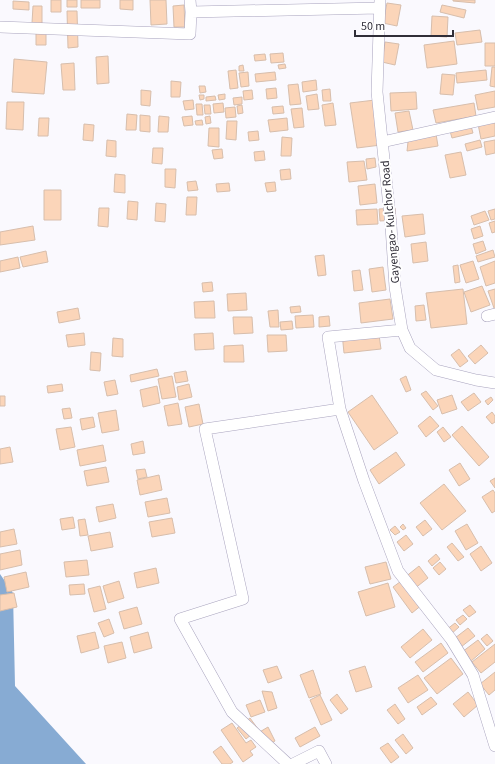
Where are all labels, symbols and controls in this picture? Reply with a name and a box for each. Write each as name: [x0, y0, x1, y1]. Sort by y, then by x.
scale bar: [355, 12, 453, 38]
text: 50 m: [361, 18, 385, 35]
street label: Gayengao- Kulchor Road: [377, 160, 404, 284]

